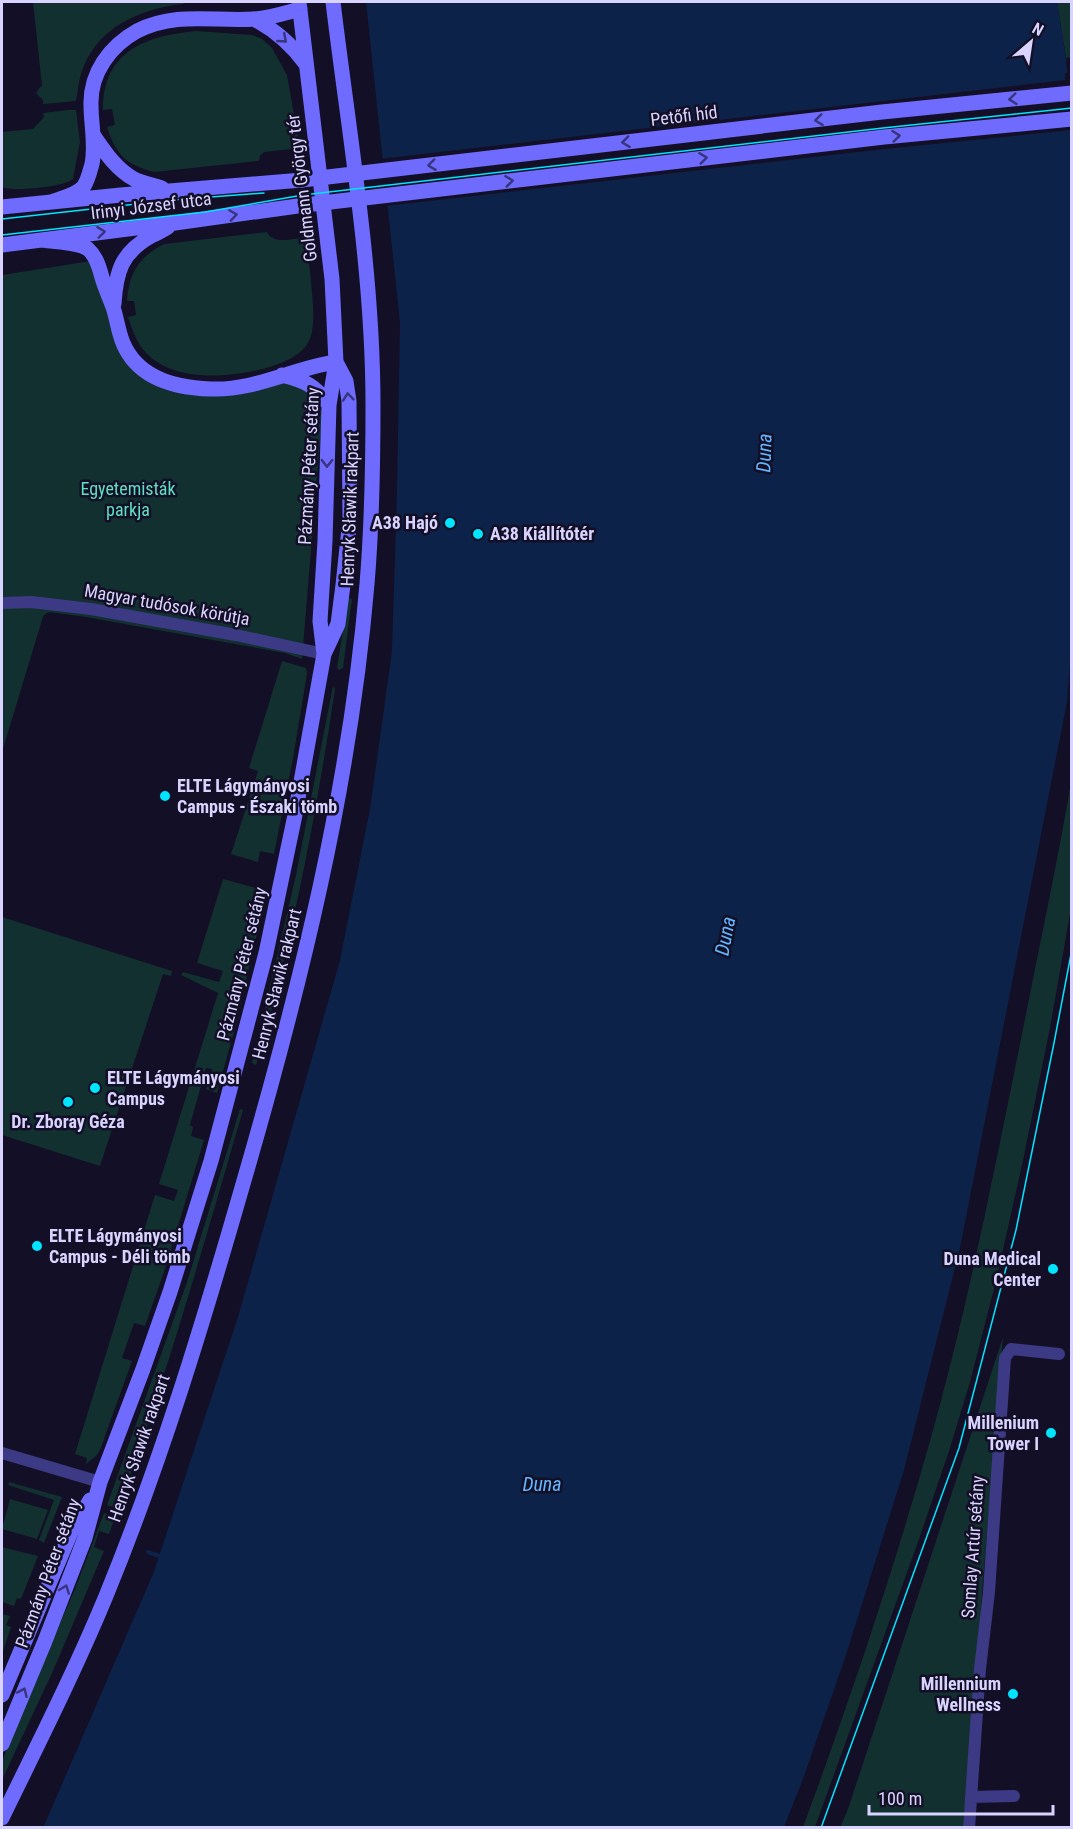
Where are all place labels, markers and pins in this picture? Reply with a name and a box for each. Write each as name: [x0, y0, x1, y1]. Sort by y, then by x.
place label: A38 Hajó: [372, 512, 438, 533]
marker: A38 Hajó: [443, 516, 457, 530]
place label: A38 Kiállítótér: [490, 523, 594, 544]
marker: A38 Kiállítótér: [471, 527, 485, 541]
place label: ELTE Lágymányosi Campus - Északi tömb: [177, 775, 337, 817]
marker: ELTE Lágymányosi Campus - Északi tömb: [158, 789, 172, 803]
place label: ELTE Lágymányosi Campus: [107, 1067, 240, 1109]
marker: ELTE Lágymányosi Campus: [88, 1081, 102, 1095]
marker: Dr. Zboray Géza: [61, 1095, 75, 1109]
place label: Dr. Zboray Géza: [11, 1111, 125, 1132]
place label: ELTE Lágymányosi Campus - Déli tömb: [49, 1225, 190, 1267]
marker: ELTE Lágymányosi Campus - Déli tömb: [30, 1239, 44, 1253]
place label: Duna Medical Center: [943, 1248, 1041, 1290]
marker: Duna Medical Center: [1046, 1262, 1060, 1276]
place label: Millenium Tower I: [968, 1412, 1039, 1454]
marker: Millenium Tower I: [1044, 1426, 1058, 1440]
place label: Millennium Wellness: [921, 1673, 1001, 1715]
marker: Millennium Wellness: [1006, 1687, 1020, 1701]

